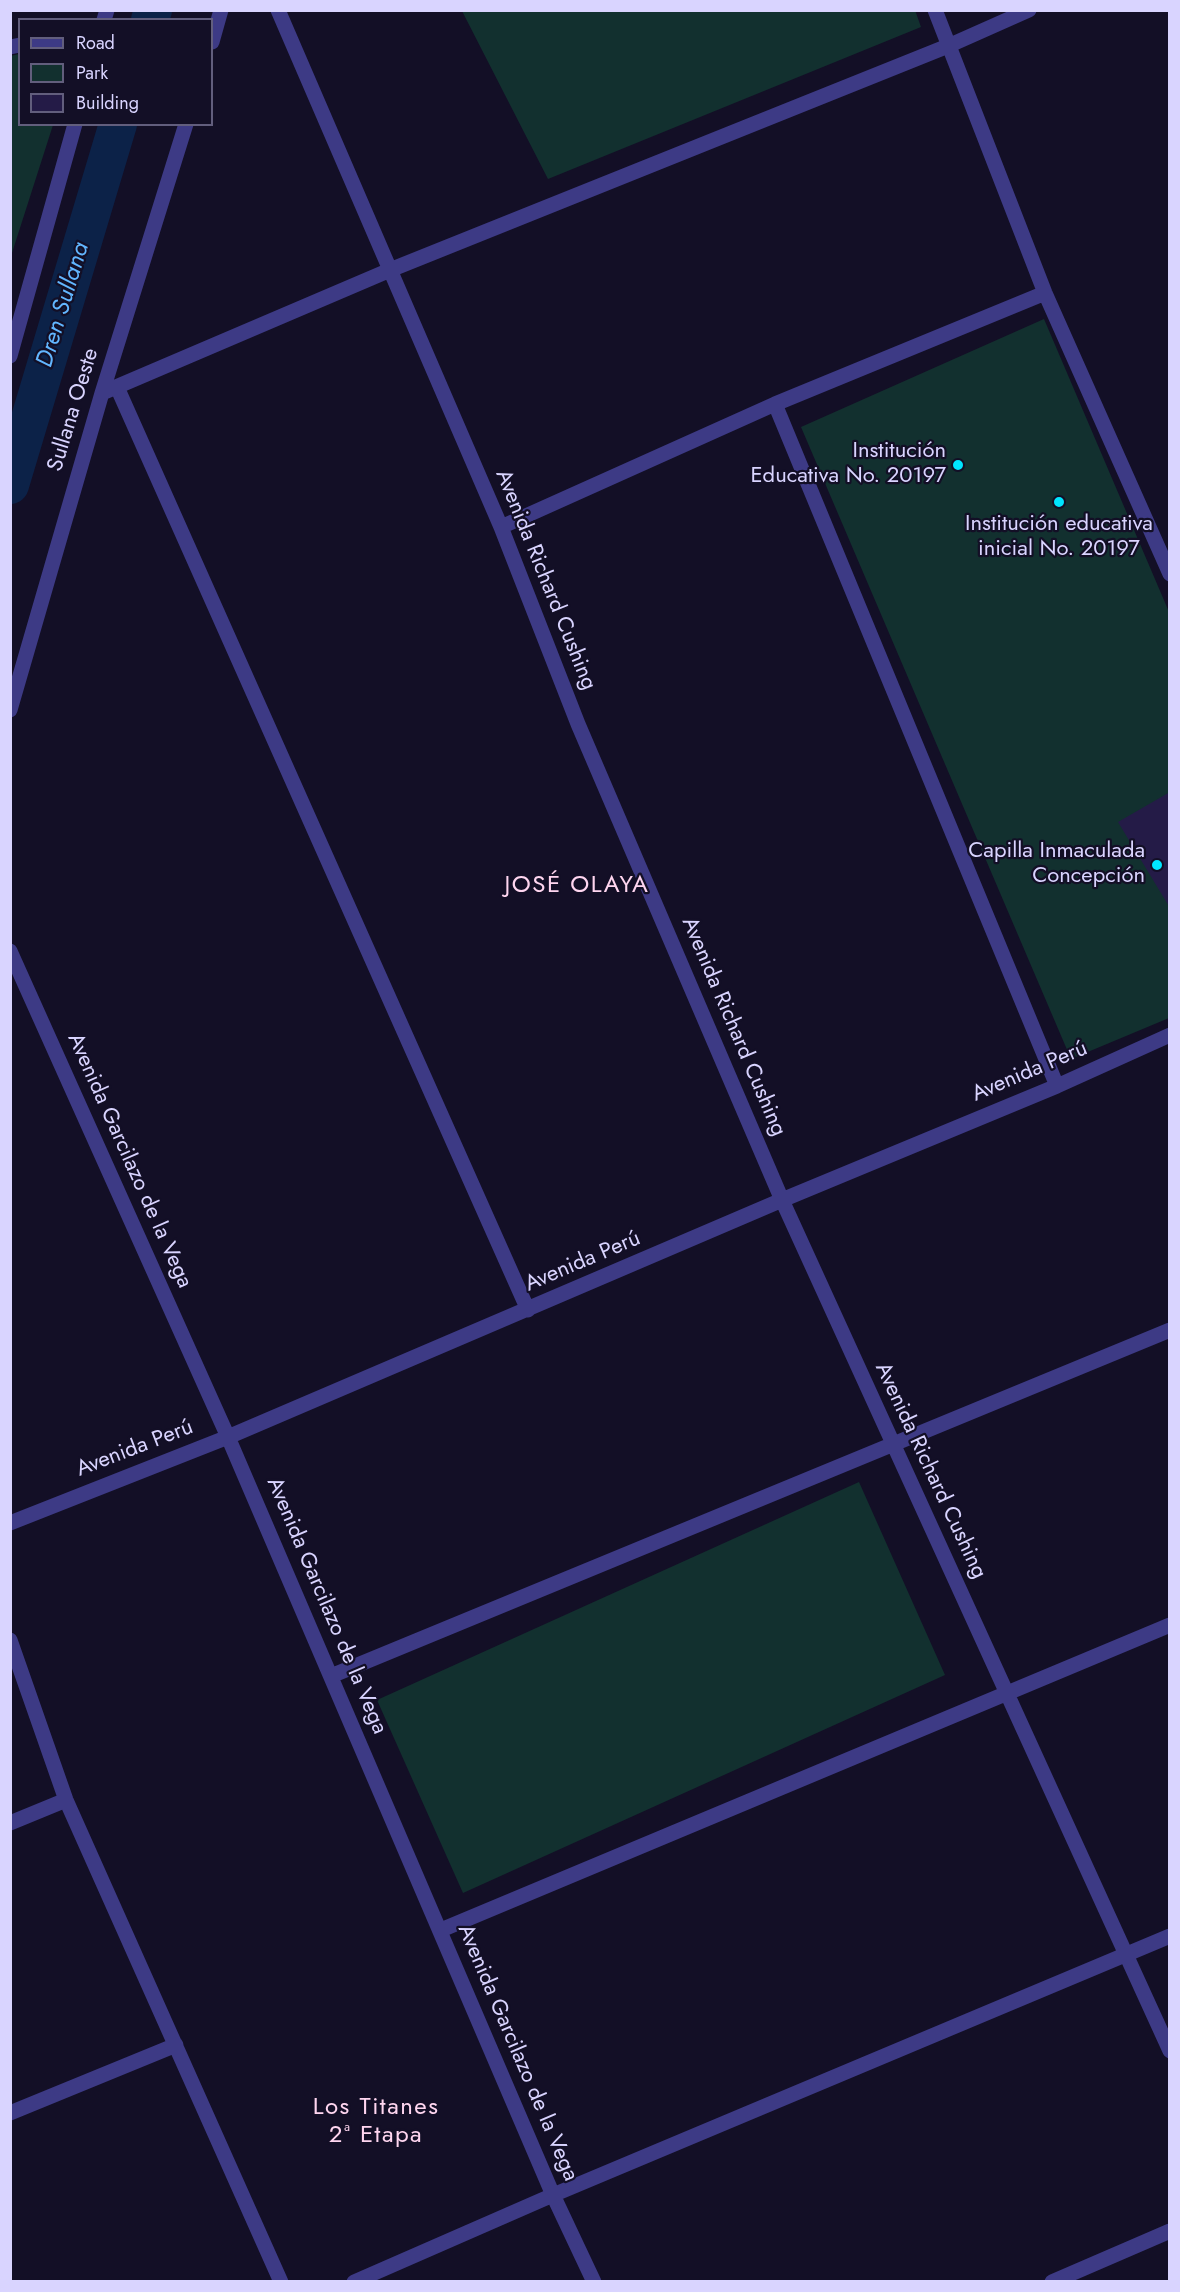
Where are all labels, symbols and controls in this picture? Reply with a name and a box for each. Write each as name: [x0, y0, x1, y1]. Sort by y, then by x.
legend: [18, 18, 213, 126]
text: Road: [76, 30, 115, 56]
text: Park: [76, 60, 108, 86]
text: Building: [76, 90, 139, 116]
water label: Dren Sullana: [31, 239, 97, 371]
street label: Sullana Oeste: [43, 345, 105, 475]
place label: Institución Educativa No. 20197: [751, 439, 946, 490]
marker: Institución Educativa No. 20197: [951, 458, 965, 472]
street label: Avenida Richard Cushing: [489, 466, 601, 694]
marker: Institución educativa inicial No. 20197: [1052, 495, 1066, 509]
place label: Institución educativa inicial No. 20197: [965, 512, 1153, 564]
place label: Capilla Inmaculada Concepción: [968, 839, 1145, 890]
marker: Capilla Inmaculada Concepción: [1150, 858, 1164, 872]
district label: JOSÉ OLAYA: [505, 872, 649, 900]
street label: Avenida Richard Cushing: [675, 914, 791, 1140]
street label: Avenida Garcilazo de la Vega: [61, 1029, 197, 1293]
street label: Avenida Perú: [968, 1036, 1092, 1108]
street label: Avenida Perú: [521, 1226, 645, 1298]
street label: Avenida Richard Cushing: [868, 1359, 992, 1583]
street label: Avenida Perú: [73, 1415, 197, 1483]
street label: Avenida Garcilazo de la Vega: [260, 1474, 392, 1738]
street label: Avenida Garcilazo de la Vega: [451, 1921, 583, 2185]
district label: Los Titanes 2ª Etapa: [313, 2094, 439, 2150]

